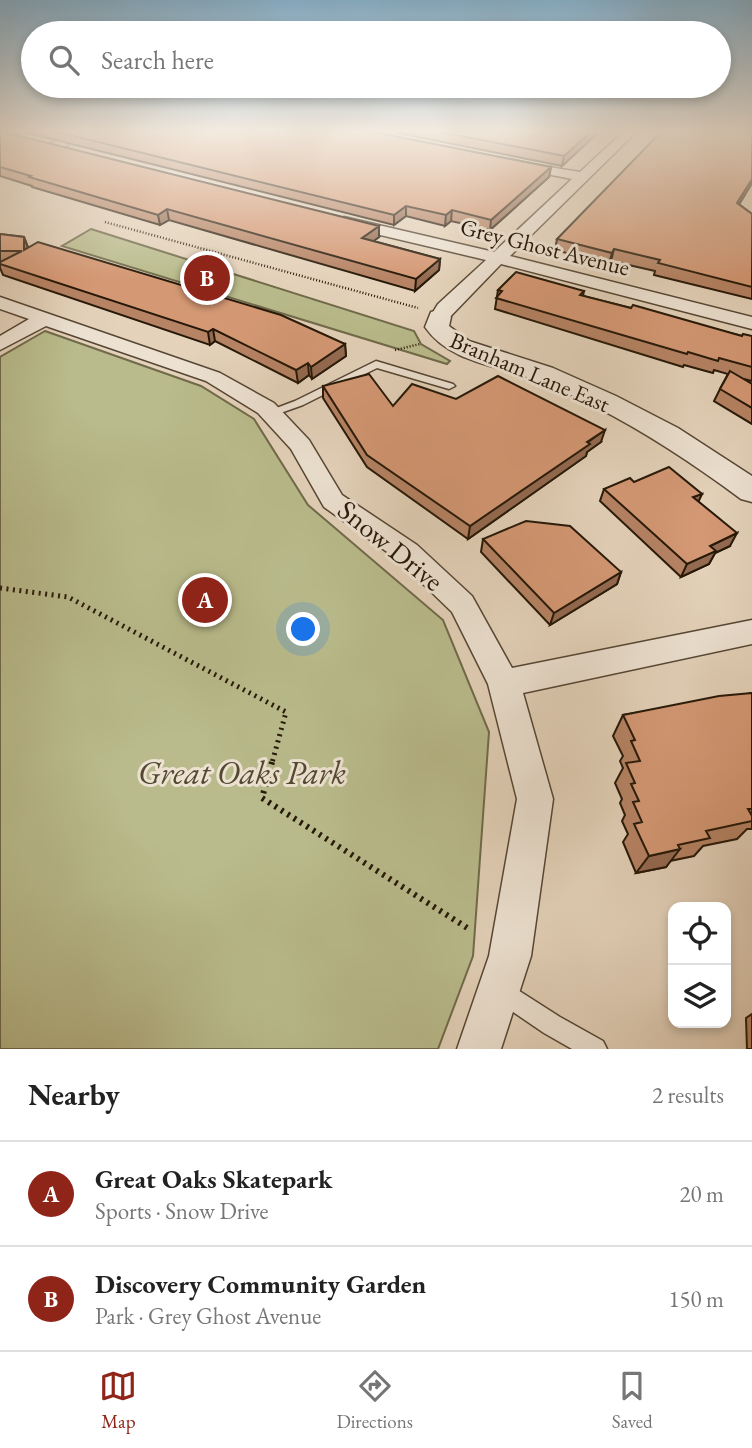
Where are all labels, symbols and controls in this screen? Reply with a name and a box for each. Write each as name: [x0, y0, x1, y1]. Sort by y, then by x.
search box: [21, 21, 731, 98]
icon: search: [45, 41, 83, 79]
text: Search here: [101, 43, 214, 77]
street label: Grey Ghost Avenue: [457, 211, 633, 283]
pin: B: [184, 252, 230, 304]
street label: Branham Lane East: [446, 325, 615, 419]
street label: Snow Drive: [331, 491, 451, 599]
pin: A: [182, 574, 228, 626]
your location: [286, 612, 320, 646]
park label: Great Oaks Park: [138, 751, 346, 794]
map controls: [668, 902, 731, 1028]
button: locate: [668, 902, 731, 965]
button: layers: [668, 965, 731, 1028]
text: Nearby: [28, 1075, 120, 1114]
text: 2 results: [652, 1080, 724, 1110]
text: Great Oaks Skatepark: [95, 1162, 332, 1196]
text: A: [43, 1179, 59, 1209]
text: 20 m: [679, 1179, 724, 1209]
text: Sports · Snow Drive: [95, 1196, 269, 1226]
text: Discovery Community Garden: [95, 1267, 426, 1301]
text: B: [44, 1284, 58, 1314]
text: 150 m: [668, 1284, 724, 1314]
text: Park · Grey Ghost Avenue: [95, 1301, 321, 1331]
tab: Map: [99, 1367, 137, 1434]
tab: Directions: [336, 1367, 413, 1434]
tab: Saved: [612, 1367, 653, 1434]

